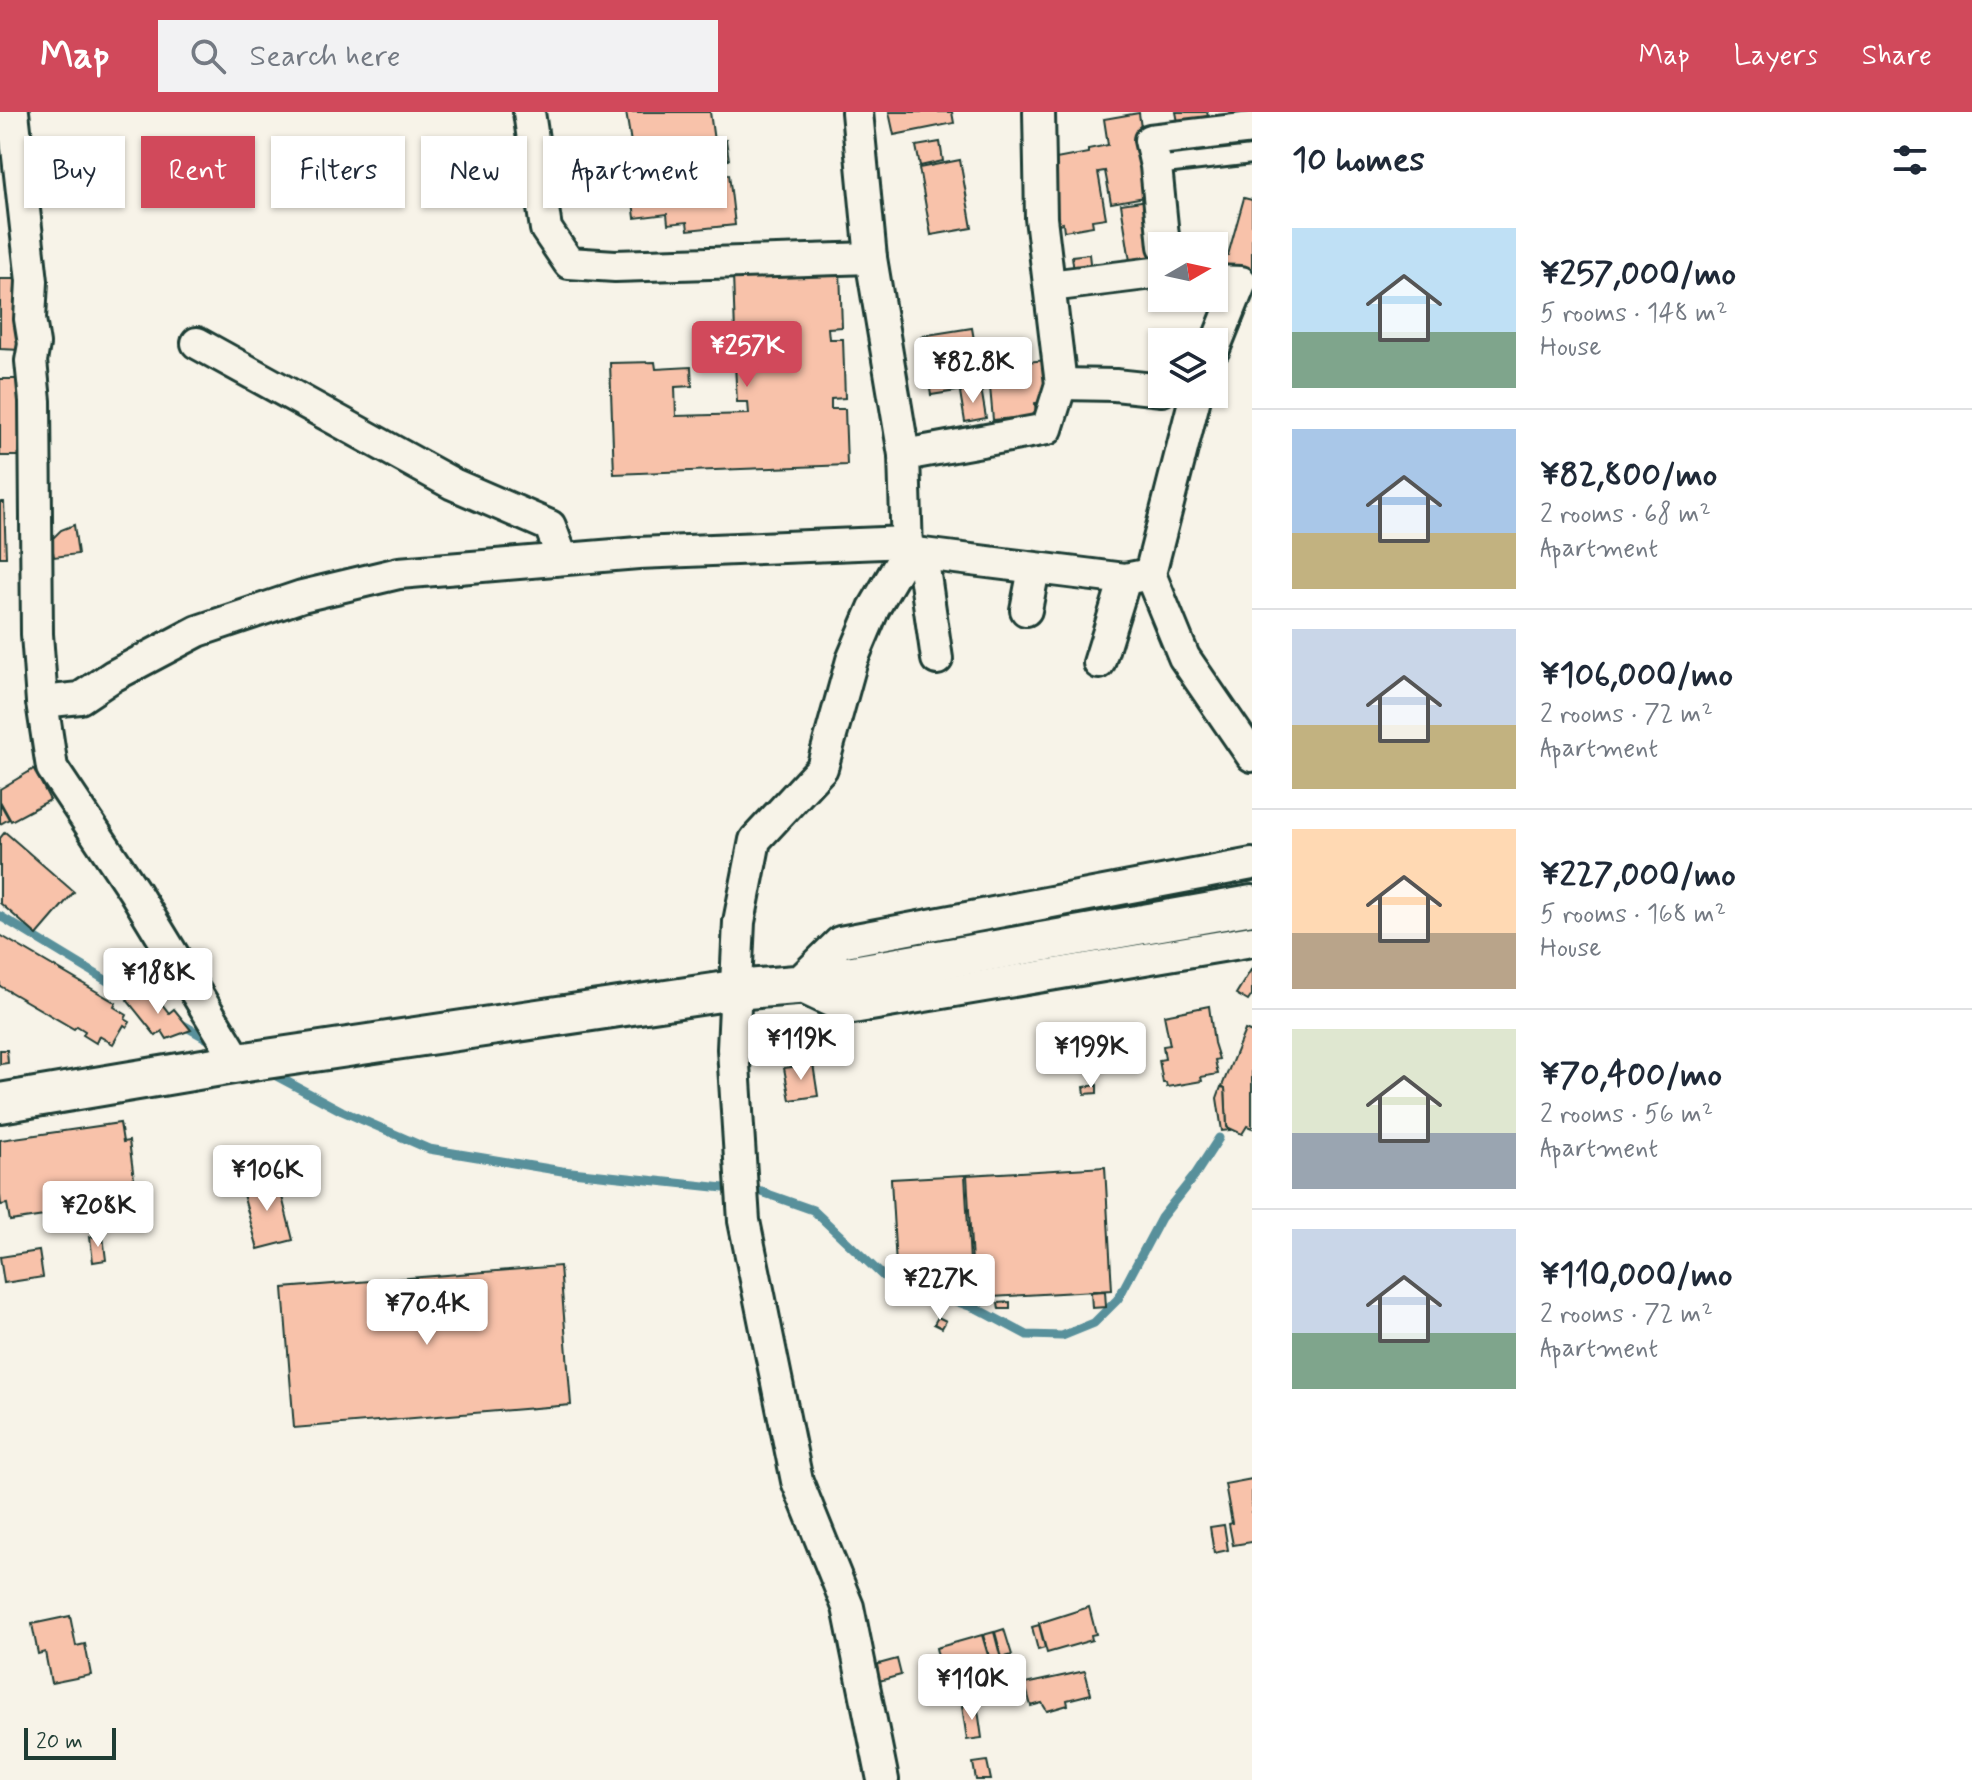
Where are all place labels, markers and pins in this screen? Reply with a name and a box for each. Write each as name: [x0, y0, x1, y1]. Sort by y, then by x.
pin: ¥257K: [691, 321, 803, 389]
pin: ¥82.8K: [908, 337, 1038, 405]
pin: ¥188K: [102, 948, 214, 1016]
pin: ¥119K: [745, 1014, 857, 1082]
pin: ¥199K: [1035, 1022, 1147, 1090]
pin: ¥106K: [211, 1145, 323, 1213]
pin: ¥208K: [42, 1181, 154, 1249]
pin: ¥227K: [884, 1254, 996, 1322]
pin: ¥70.4K: [362, 1279, 492, 1347]
pin: ¥110K: [916, 1654, 1028, 1722]

